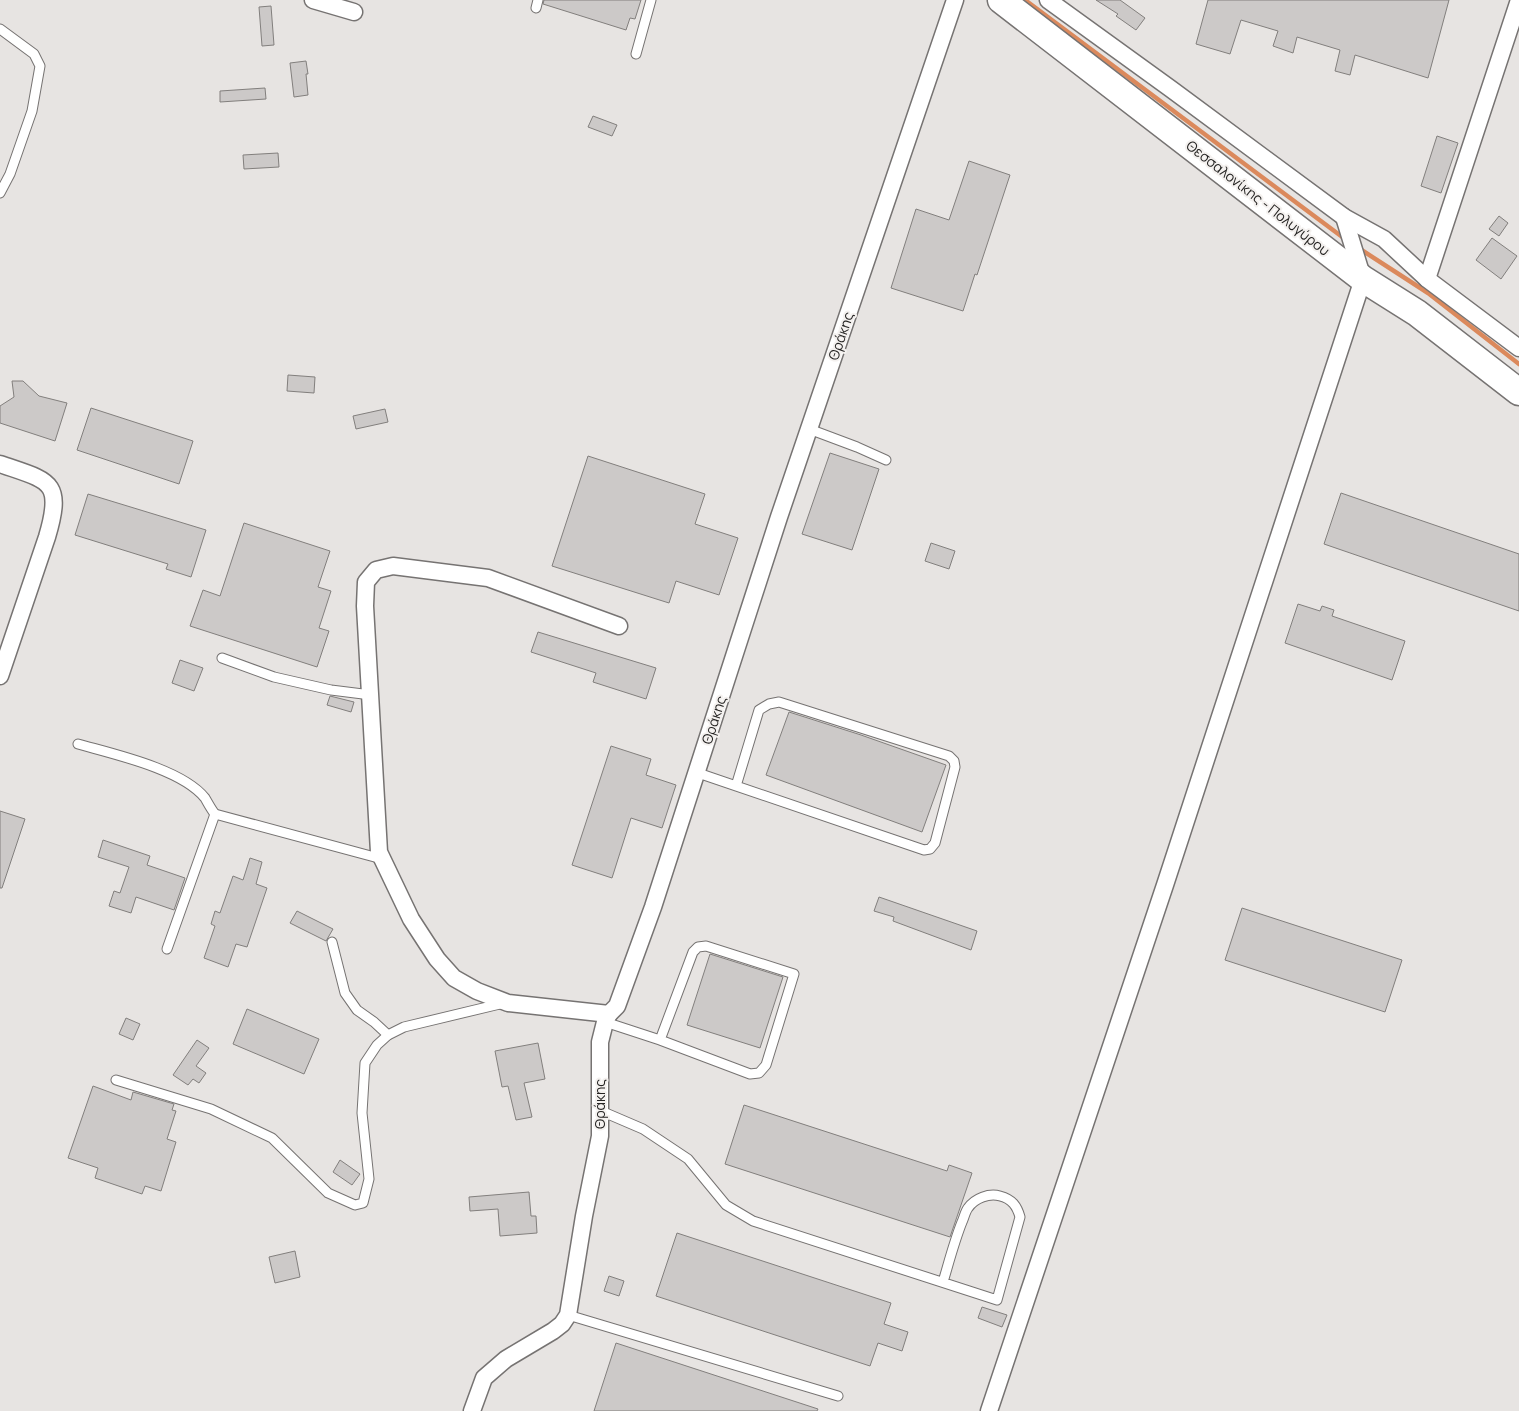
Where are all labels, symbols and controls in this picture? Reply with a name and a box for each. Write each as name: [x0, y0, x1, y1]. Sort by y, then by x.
street label: Θεσσαλονίκης - Πολυγύρου: [1183, 136, 1334, 260]
street label: Θράκης: [823, 309, 858, 363]
street label: Θράκης: [697, 693, 730, 747]
street label: Θράκης: [590, 1079, 609, 1129]

